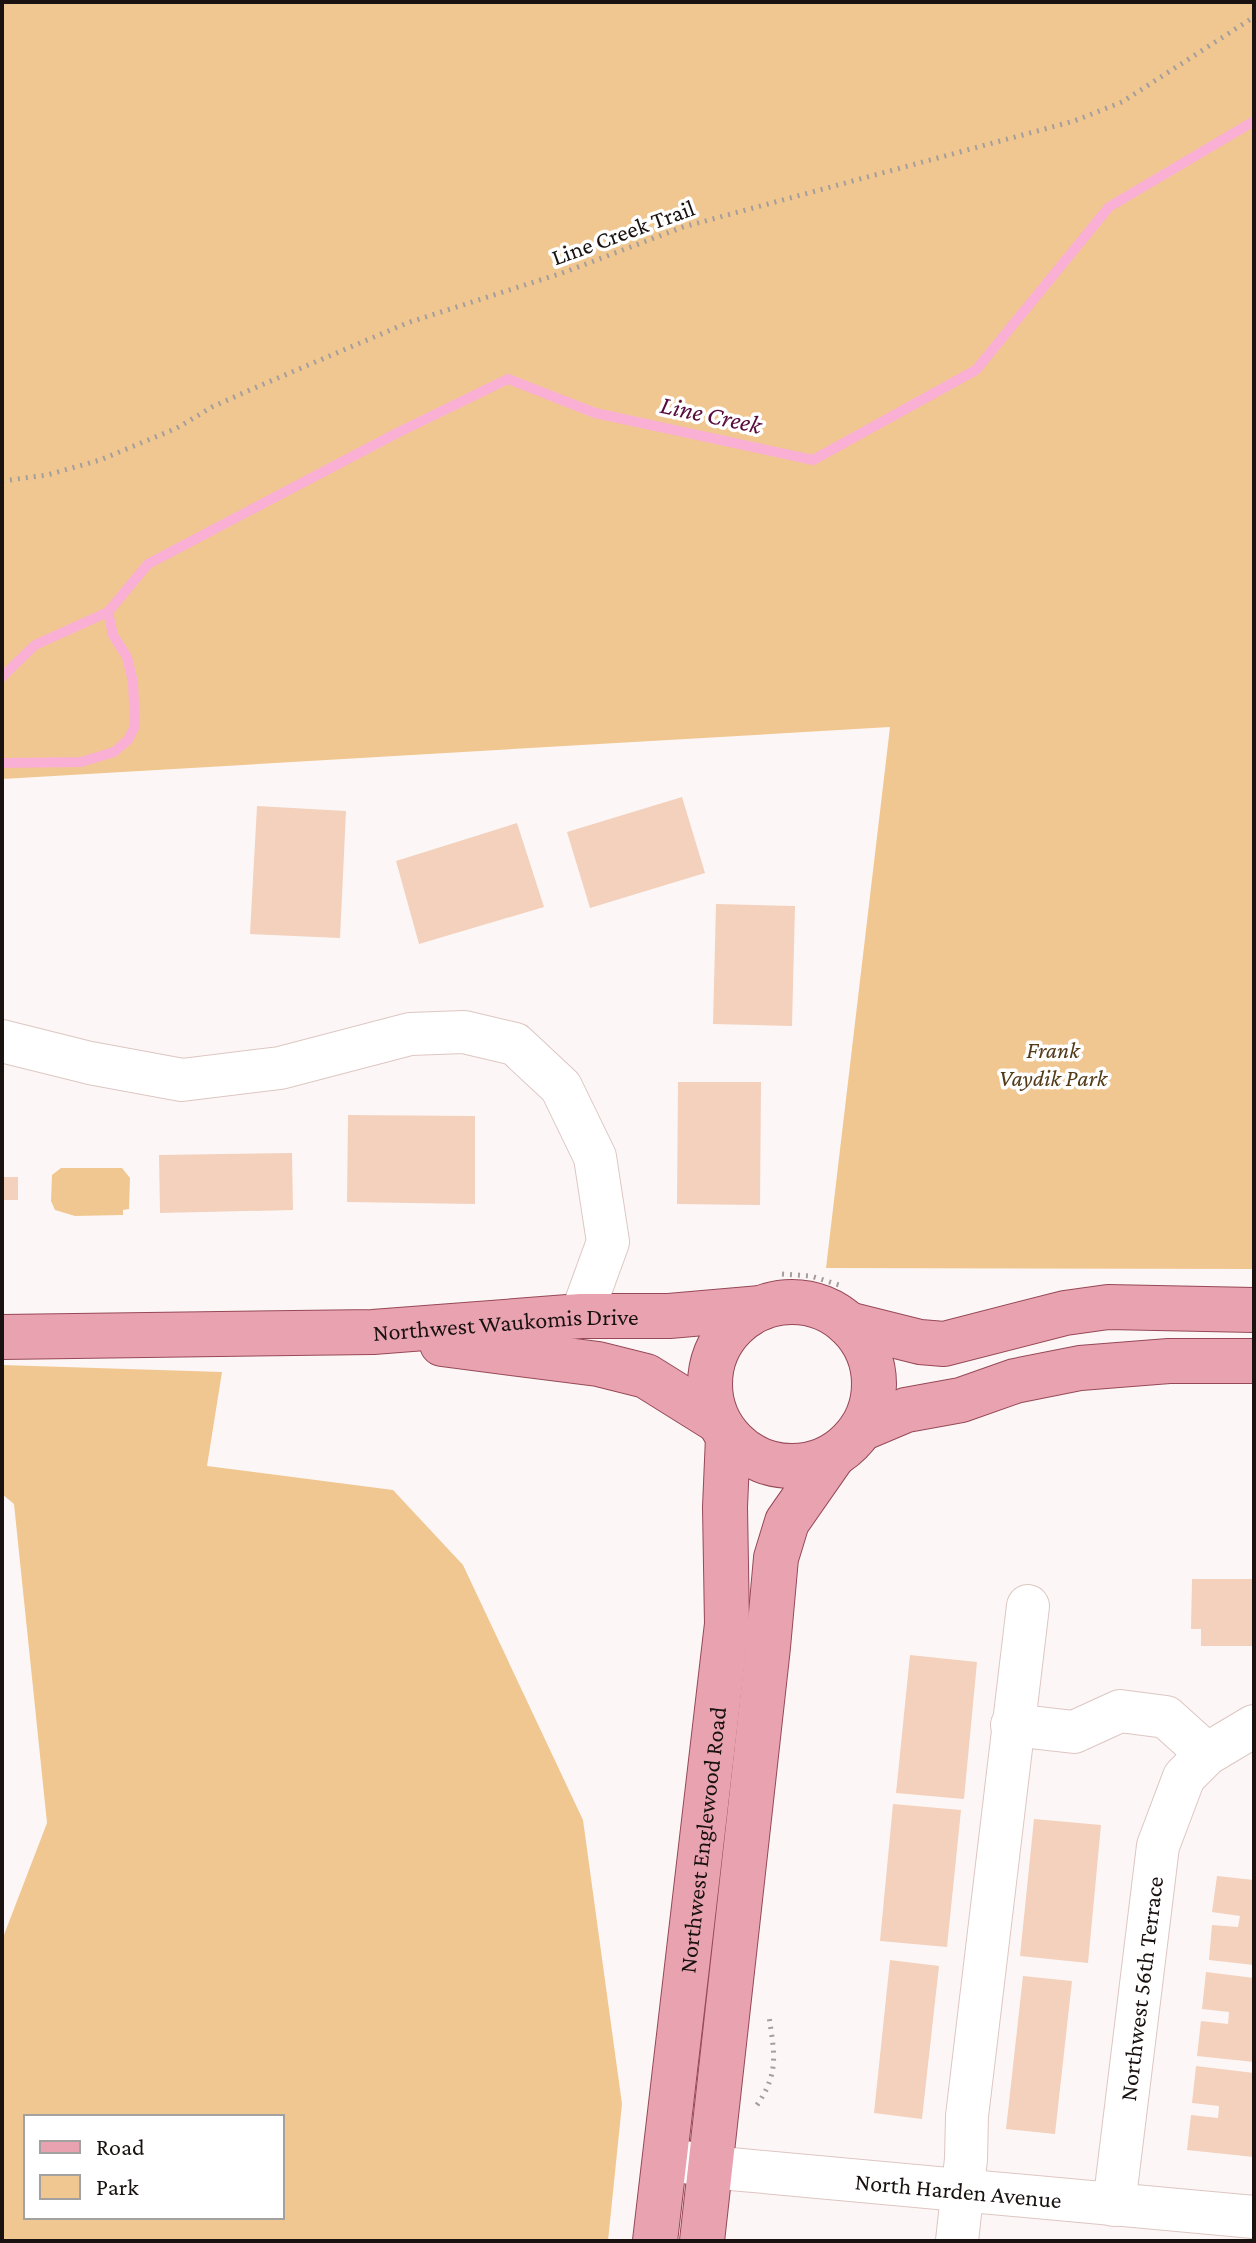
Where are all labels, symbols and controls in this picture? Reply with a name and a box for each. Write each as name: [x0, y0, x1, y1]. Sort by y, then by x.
street label: Line Creek Trail: [548, 194, 698, 270]
water label: Line Creek: [658, 390, 766, 440]
park label: Frank Vaydik Park: [999, 1036, 1109, 1091]
street label: Northwest Waukomis Drive: [372, 1302, 639, 1345]
street label: Northwest Englewood Road: [673, 1705, 731, 1974]
street label: Northwest 56th Terrace: [1113, 1875, 1168, 2103]
legend: [24, 2115, 284, 2219]
text: Road: [96, 2133, 145, 2160]
street label: North Harden Avenue: [854, 2167, 1063, 2213]
text: Park: [96, 2173, 139, 2200]

